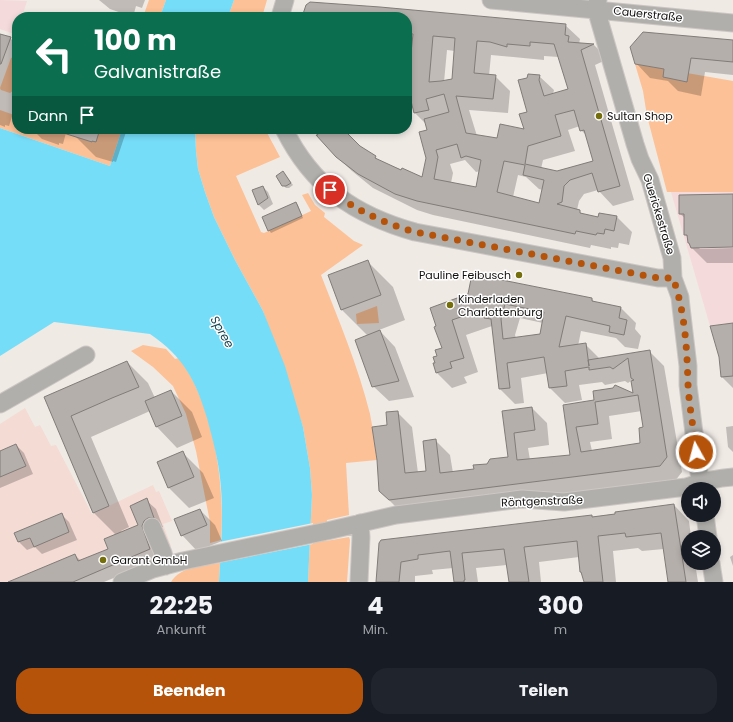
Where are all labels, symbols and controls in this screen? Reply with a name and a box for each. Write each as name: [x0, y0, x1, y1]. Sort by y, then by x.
street label: Cauerstraße: [613, 2, 684, 26]
text: 100 m: [94, 21, 177, 60]
icon: left: [28, 28, 80, 80]
text: Galvanistraße: [94, 59, 221, 84]
icon: arrive: [76, 104, 98, 126]
text: Dann: [28, 105, 68, 126]
place label: Sultan Shop: [607, 108, 673, 124]
marker: Sultan Shop: [594, 111, 604, 121]
street label: Guerickestraße: [639, 172, 679, 257]
pin: [313, 173, 347, 207]
icon: arrive: [319, 179, 341, 201]
place label: Pauline Feibusch: [419, 267, 511, 283]
marker: Pauline Feibusch: [514, 270, 524, 280]
place label: Kinderladen Charlottenburg: [458, 291, 543, 320]
marker: Kinderladen Charlottenburg: [445, 300, 455, 310]
water label: Spree: [206, 313, 239, 351]
position arrow: [675, 431, 717, 473]
map controls: [681, 482, 721, 570]
button: sound: [681, 482, 721, 522]
street label: Röntgenstraße: [501, 492, 583, 510]
button: layers: [681, 530, 721, 570]
place label: Garant GmbH: [111, 552, 187, 568]
marker: Garant GmbH: [98, 555, 108, 565]
text: 22:25: [150, 589, 213, 622]
text: 4: [367, 589, 383, 622]
text: 300: [538, 589, 583, 622]
text: Ankunft: [157, 620, 206, 639]
text: Min.: [363, 620, 388, 639]
text: m: [554, 620, 567, 639]
button: Beenden: [16, 668, 363, 714]
button: Teilen: [371, 668, 717, 714]

